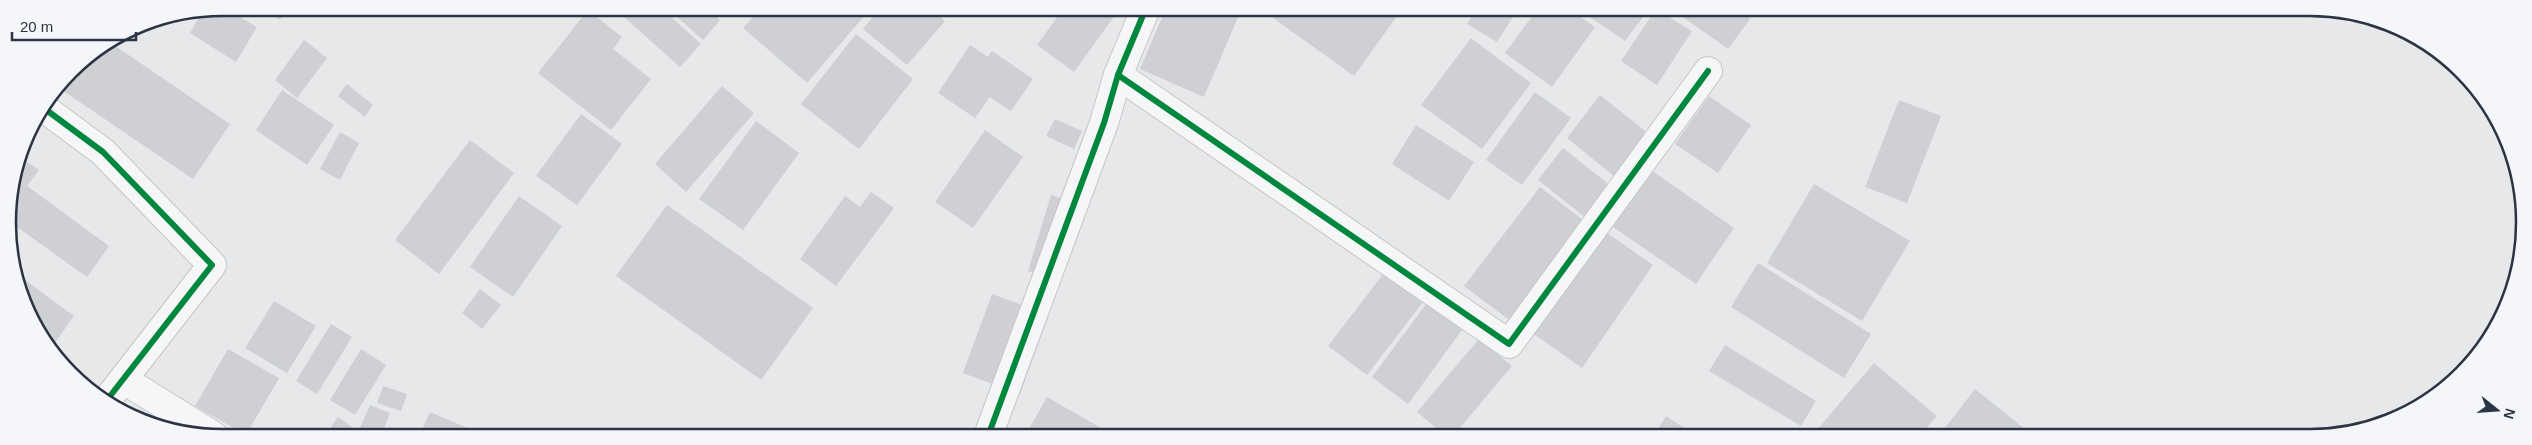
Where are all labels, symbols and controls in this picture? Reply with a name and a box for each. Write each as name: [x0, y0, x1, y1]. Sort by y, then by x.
scale bar: [12, 10, 136, 42]
text: 20 m: [20, 18, 53, 35]
north arrow: [2472, 385, 2522, 435]
text: N: [2500, 407, 2519, 421]

